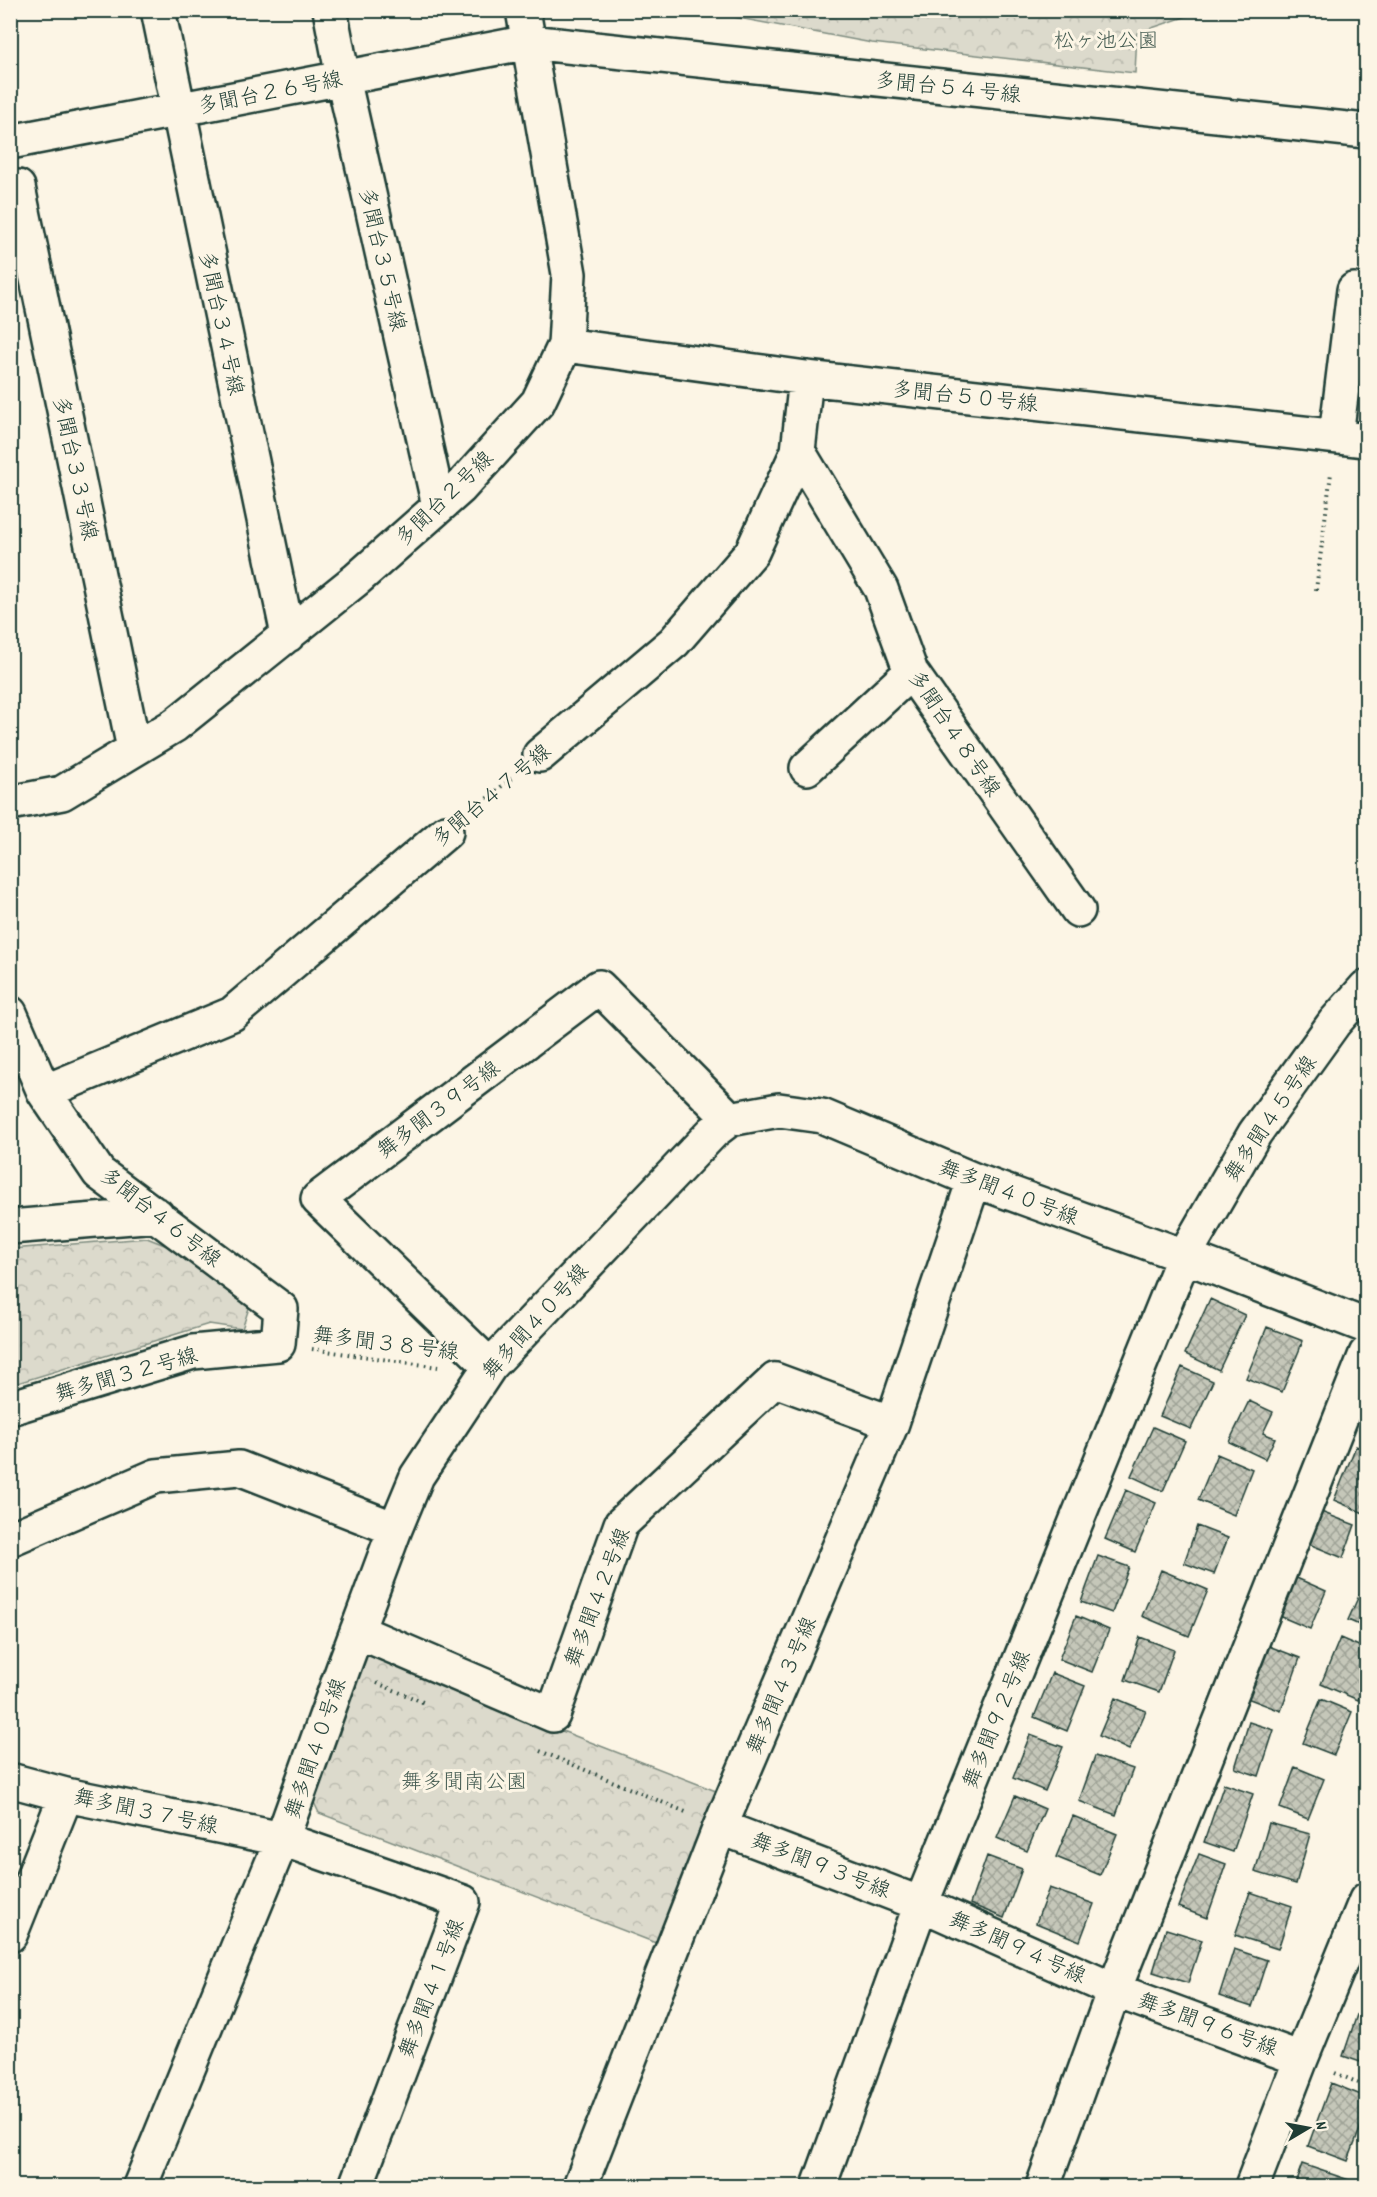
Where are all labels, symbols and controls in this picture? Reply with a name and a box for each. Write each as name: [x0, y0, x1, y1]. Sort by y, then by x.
park label: 松ヶ池公園: [1054, 28, 1159, 58]
street label: 多聞台２６号線: [196, 66, 346, 124]
street label: 多聞台５４号線: [873, 67, 1022, 113]
street label: 多聞台３５号線: [349, 185, 411, 335]
street label: 多聞台３４号線: [189, 249, 249, 399]
street label: 多聞台５０号線: [890, 376, 1039, 422]
street label: 多聞台３３号線: [43, 394, 103, 544]
street label: 多聞台２号線: [390, 446, 502, 555]
street label: 多聞台４８号線: [899, 665, 1006, 804]
street label: 多聞台４７号線: [427, 739, 559, 856]
street label: 舞多聞４５号線: [1219, 1050, 1326, 1189]
street label: 舞多聞３９号線: [372, 1055, 508, 1168]
street label: 舞多聞４０号線: [934, 1154, 1082, 1235]
street label: 多聞台４６号線: [92, 1162, 226, 1276]
street label: 舞多聞４０号線: [477, 1258, 598, 1388]
street label: 舞多聞３８号線: [311, 1322, 460, 1370]
street label: 舞多聞３２号線: [52, 1342, 202, 1412]
street label: 舞多聞４２号線: [559, 1524, 640, 1672]
street label: 舞多聞４３号線: [741, 1613, 826, 1760]
street label: 舞多聞９２号線: [957, 1646, 1040, 1794]
street label: 舞多聞４０号線: [280, 1675, 356, 1823]
park label: 舞多聞南公園: [401, 1769, 527, 1799]
street label: 舞多聞３７号線: [70, 1784, 220, 1844]
street label: 舞多聞９３号線: [746, 1827, 894, 1908]
street label: 舞多聞９４号線: [944, 1906, 1090, 1993]
street label: 舞多聞４１号線: [393, 1915, 474, 2063]
street label: 舞多聞９６号線: [1133, 1988, 1281, 2066]
north arrow: [1278, 2098, 1338, 2158]
text: N: [1308, 2120, 1332, 2132]

